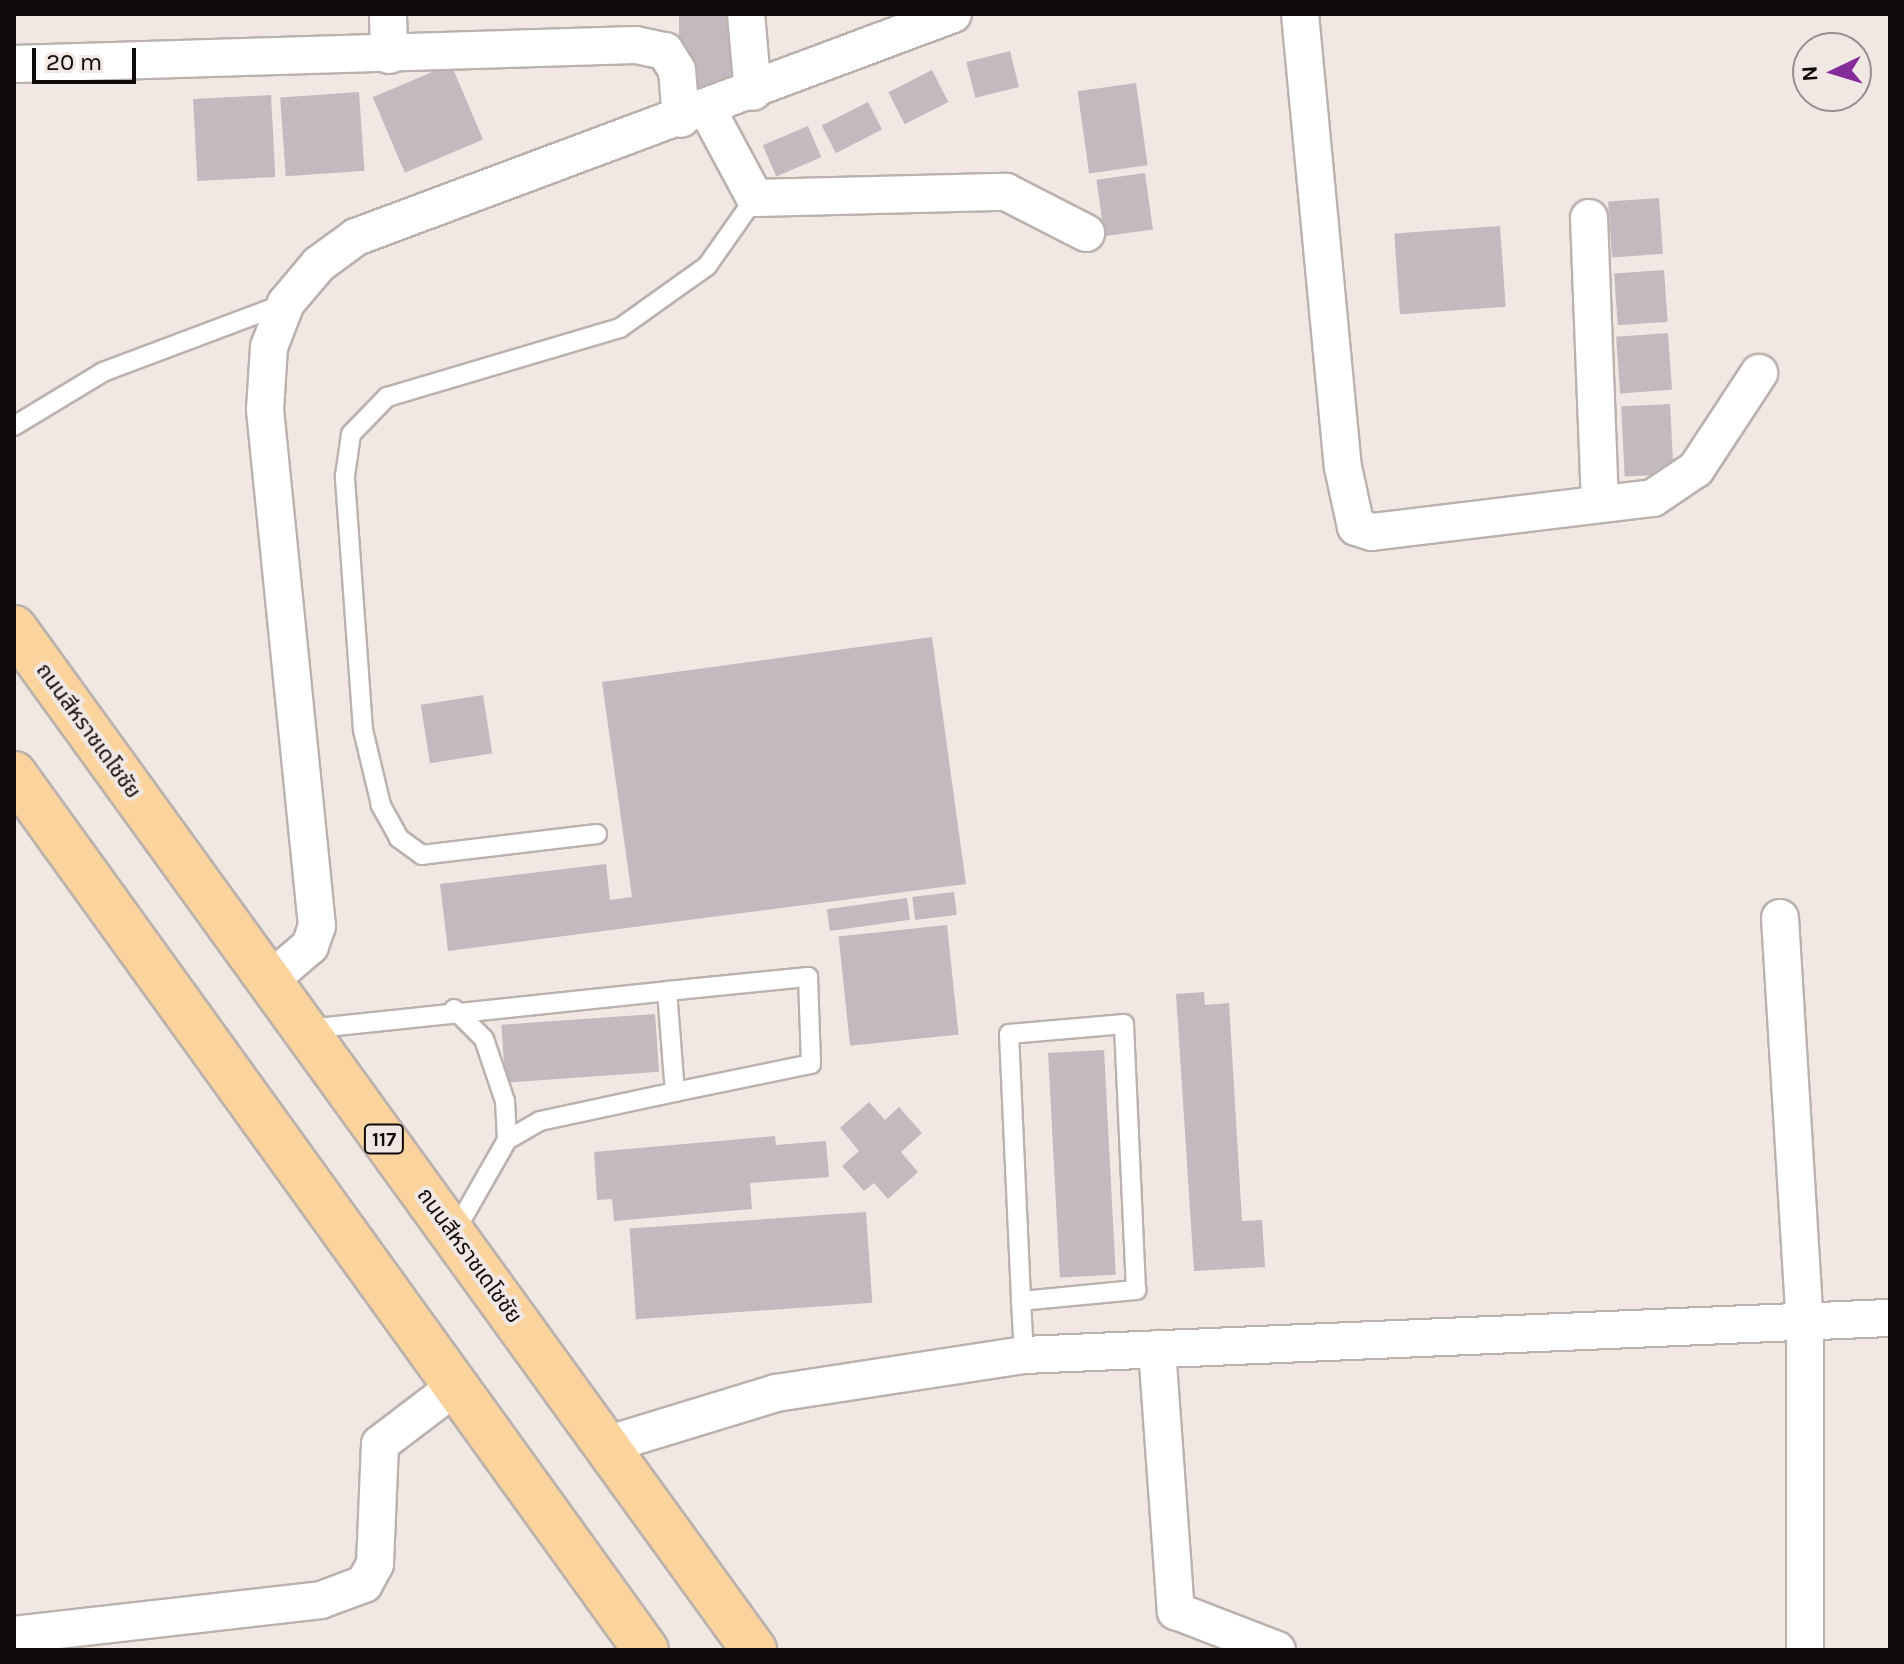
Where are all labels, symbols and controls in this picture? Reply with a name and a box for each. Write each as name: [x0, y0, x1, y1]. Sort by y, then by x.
scale bar: [36, 32, 140, 82]
north arrow: [1792, 32, 1872, 112]
text: 20 m: [46, 48, 102, 76]
text: N: [1797, 65, 1824, 82]
street label: ถนนสีหราชเดโชชัย: [30, 658, 146, 804]
road number: 117: [362, 1123, 406, 1155]
street label: ถนนสีหราชเดโชชัย: [411, 1183, 527, 1329]

